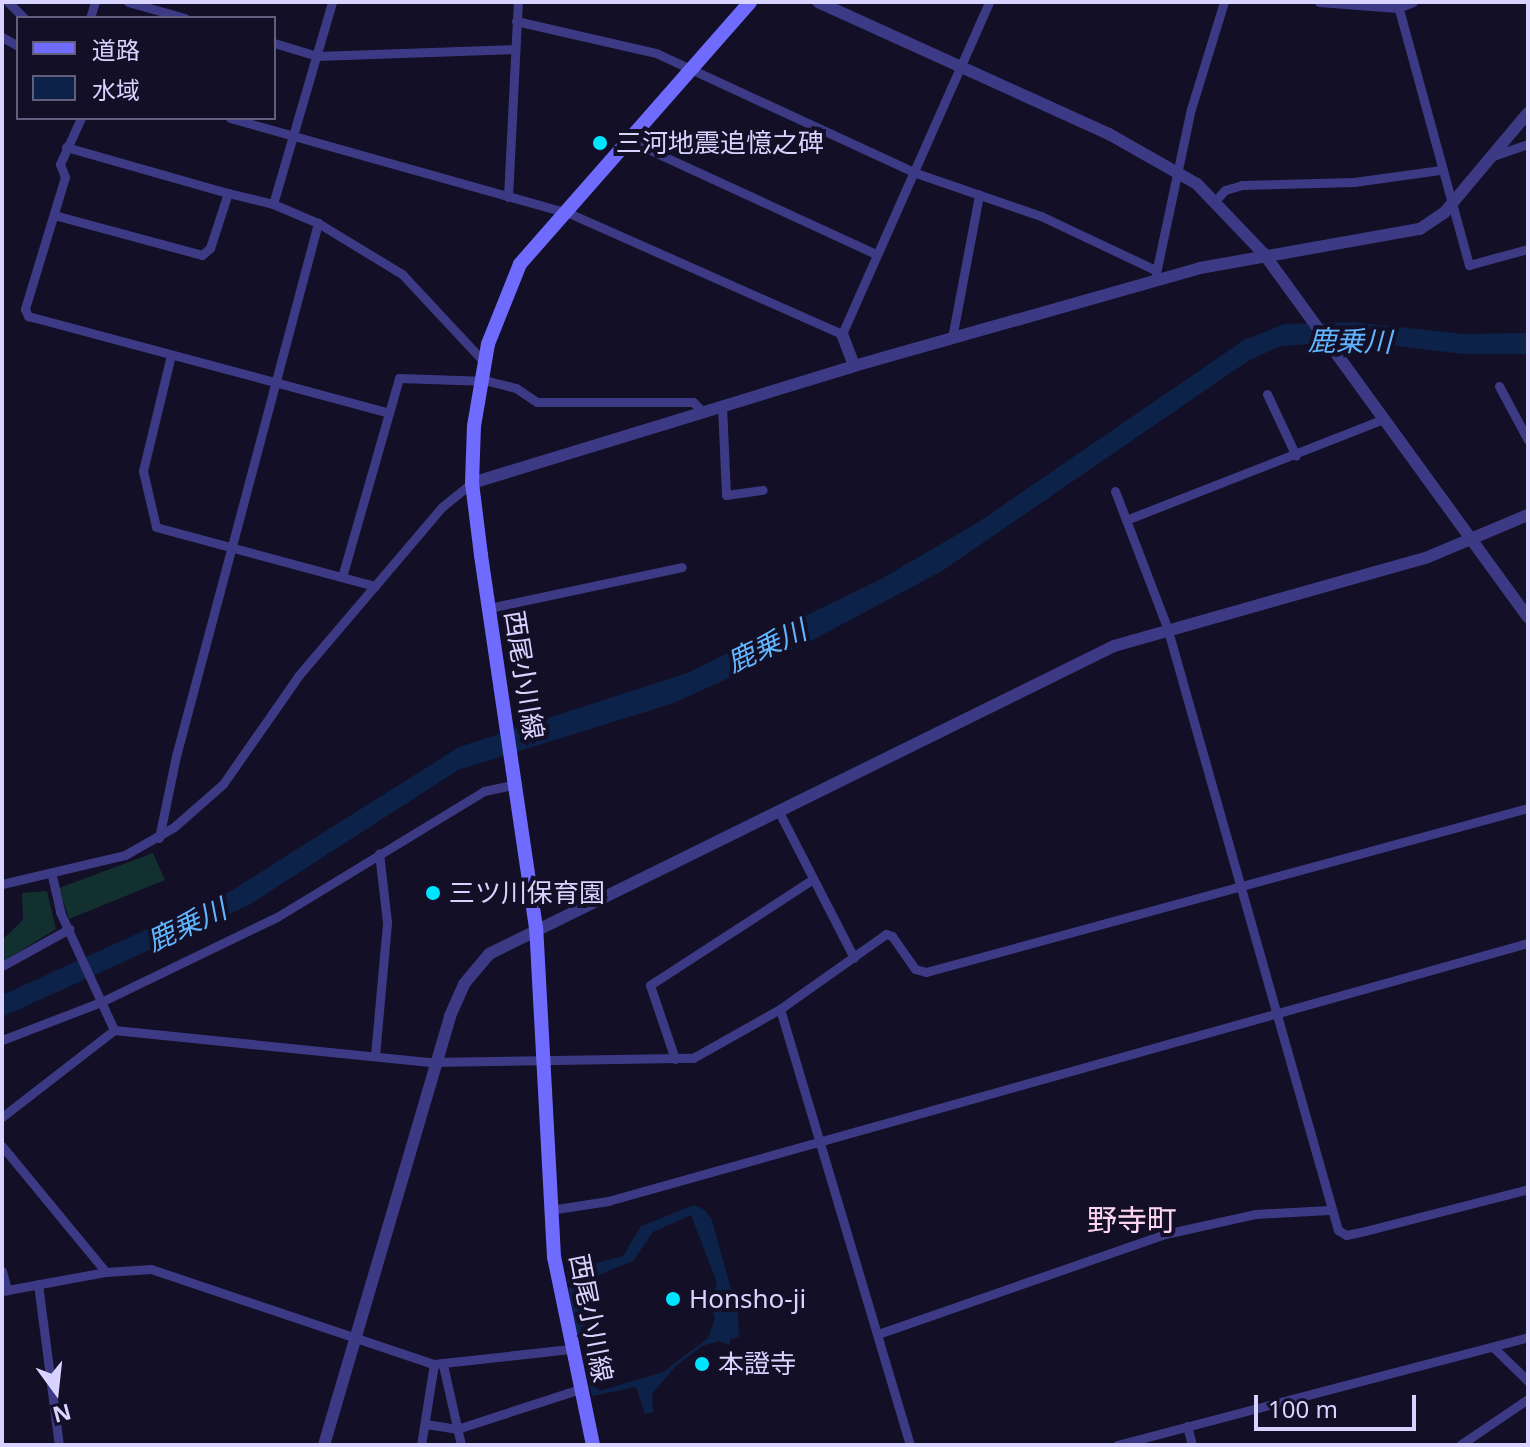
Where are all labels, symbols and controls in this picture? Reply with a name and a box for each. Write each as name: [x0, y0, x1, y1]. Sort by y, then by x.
legend: [16, 16, 276, 120]
text: 道路: [92, 33, 140, 66]
text: 水域: [92, 73, 140, 106]
place label: 三河地震追憶之碑: [616, 127, 824, 159]
marker: 三河地震追憶之碑: [591, 134, 609, 152]
water label: 鹿乗川: [1308, 322, 1392, 358]
street label: 西尾小川線: [498, 608, 550, 742]
water label: 鹿乗川: [721, 612, 811, 678]
place label: 三ツ川保育園: [449, 877, 605, 909]
marker: 三ツ川保育園: [424, 884, 442, 902]
water label: 鹿乗川: [141, 891, 231, 957]
district label: 野寺町: [1087, 1202, 1177, 1238]
street label: 西尾小川線: [563, 1251, 619, 1385]
place label: Honsho-ji: [689, 1283, 806, 1315]
marker: Honsho-ji: [664, 1290, 682, 1308]
place label: 本證寺: [718, 1348, 796, 1380]
north arrow: [16, 1351, 96, 1431]
marker: 本證寺: [693, 1355, 711, 1373]
scale bar: [1258, 1379, 1420, 1429]
text: 100 m: [1268, 1392, 1338, 1425]
text: N: [50, 1397, 75, 1431]

